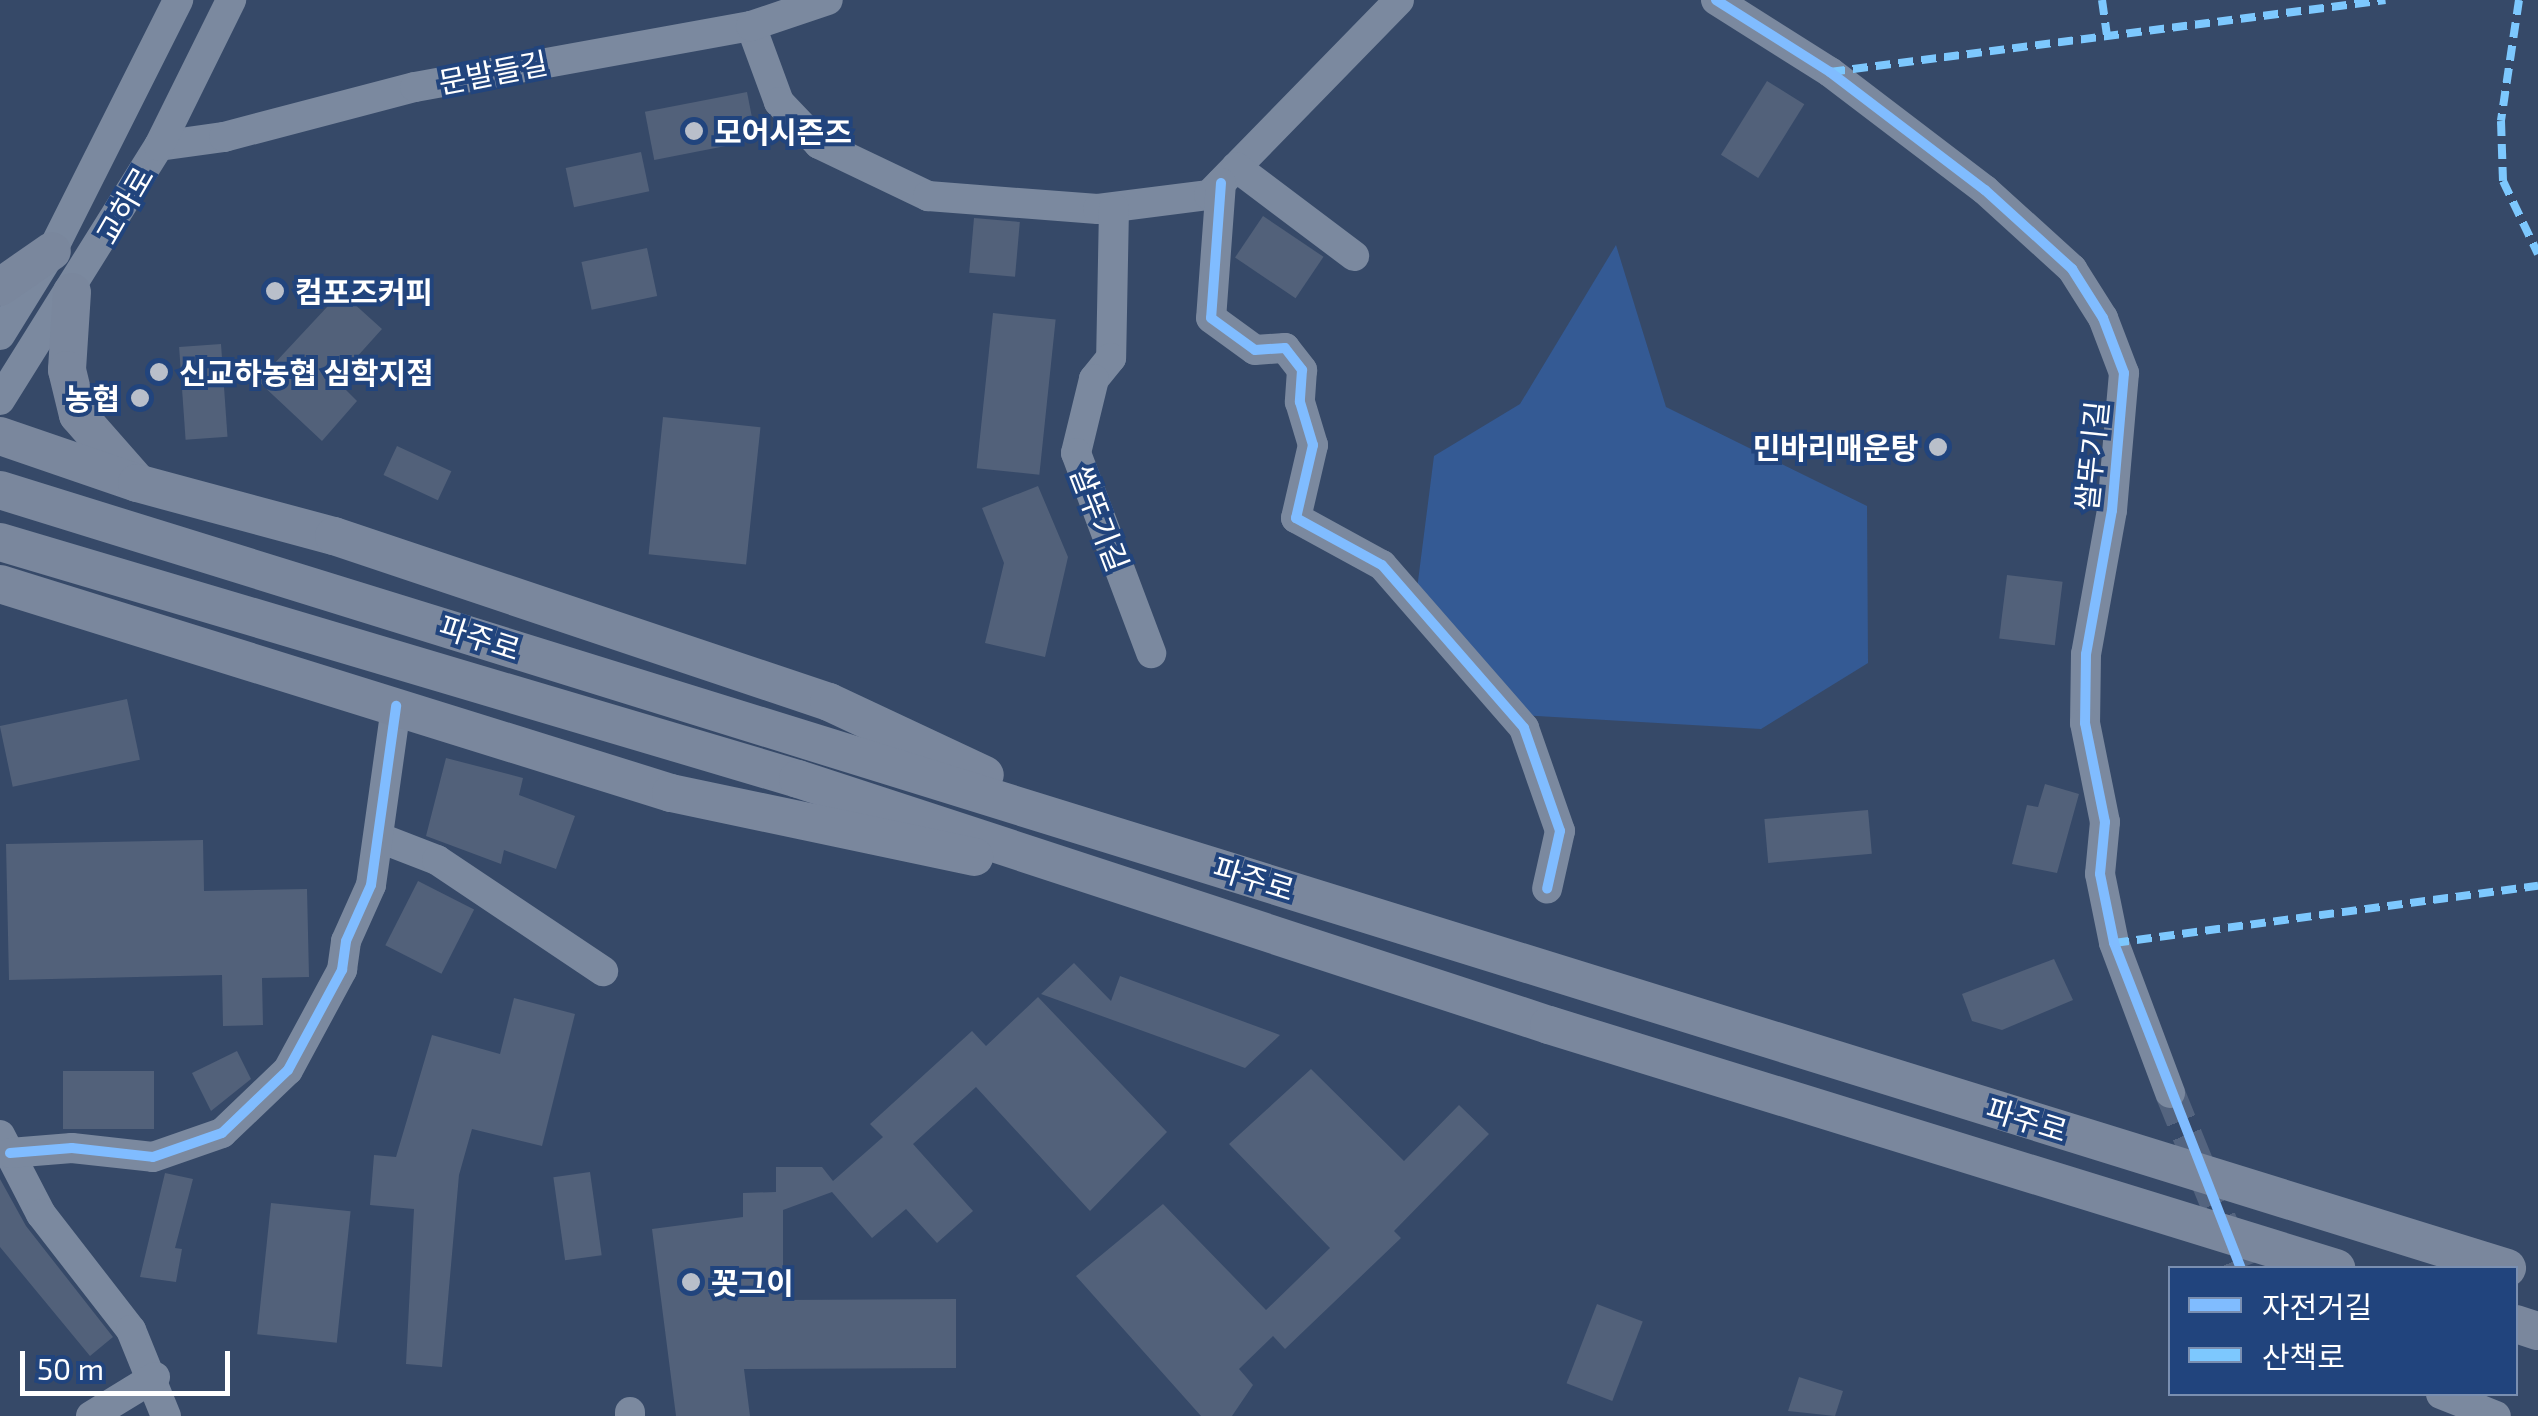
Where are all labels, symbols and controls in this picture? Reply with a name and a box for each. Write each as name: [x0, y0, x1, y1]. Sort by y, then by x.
street label: 문발들길: [435, 44, 551, 100]
place label: 모어시즌즈: [714, 113, 852, 149]
marker: 모어시즌즈: [683, 120, 705, 142]
street label: 교하로: [88, 160, 160, 250]
place label: 컴포즈커피: [295, 273, 433, 309]
marker: 컴포즈커피: [264, 280, 286, 302]
place label: 신교하농협 심학지점: [179, 354, 434, 390]
marker: 신교하농협 심학지점: [148, 361, 170, 383]
place label: 농협: [65, 380, 120, 416]
marker: 농협: [129, 387, 151, 409]
street label: 쌀뚜기길: [2067, 399, 2115, 513]
place label: 민바리매운탕: [1752, 429, 1918, 465]
marker: 민바리매운탕: [1927, 436, 1949, 458]
street label: 쌀뚜기길: [1063, 460, 1137, 576]
street label: 파주로: [435, 607, 525, 667]
street label: 파주로: [1209, 849, 1299, 907]
street label: 파주로: [1982, 1090, 2072, 1148]
place label: 꼿그이: [711, 1264, 794, 1300]
legend: [2168, 1266, 2518, 1396]
marker: 꼿그이: [680, 1271, 702, 1293]
text: 자전거길: [2262, 1288, 2372, 1324]
scale bar: [25, 1331, 235, 1393]
text: 산책로: [2262, 1338, 2345, 1374]
text: 50 m: [37, 1350, 104, 1386]

